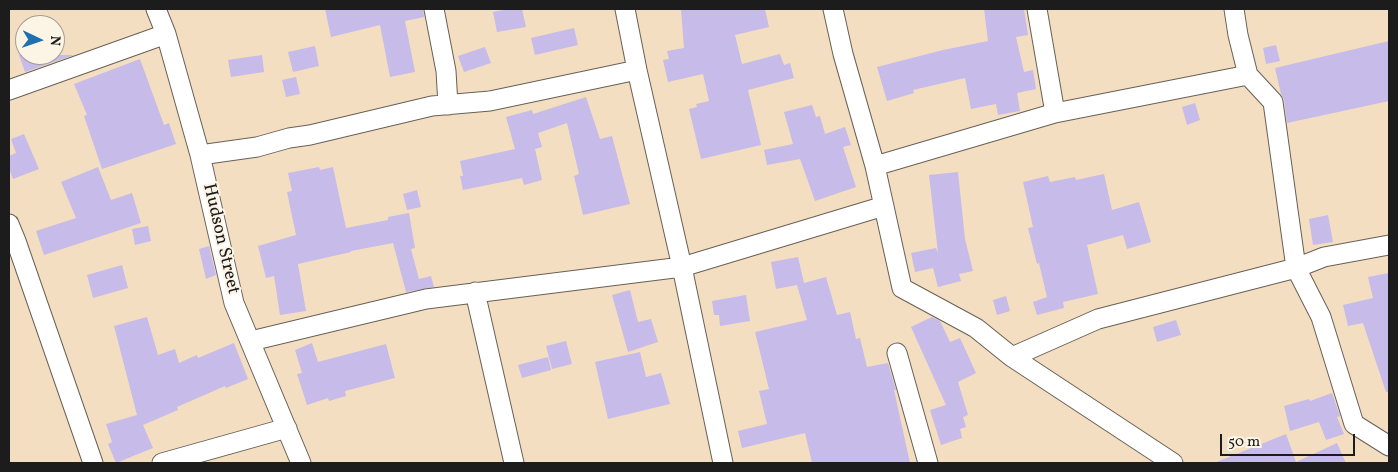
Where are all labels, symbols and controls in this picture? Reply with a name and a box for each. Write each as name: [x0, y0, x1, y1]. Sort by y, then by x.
north arrow: [15, 15, 65, 65]
text: N: [45, 35, 64, 46]
street label: Hudson Street: [197, 182, 243, 296]
scale bar: [1223, 424, 1358, 456]
text: 50 m: [1228, 432, 1260, 453]

